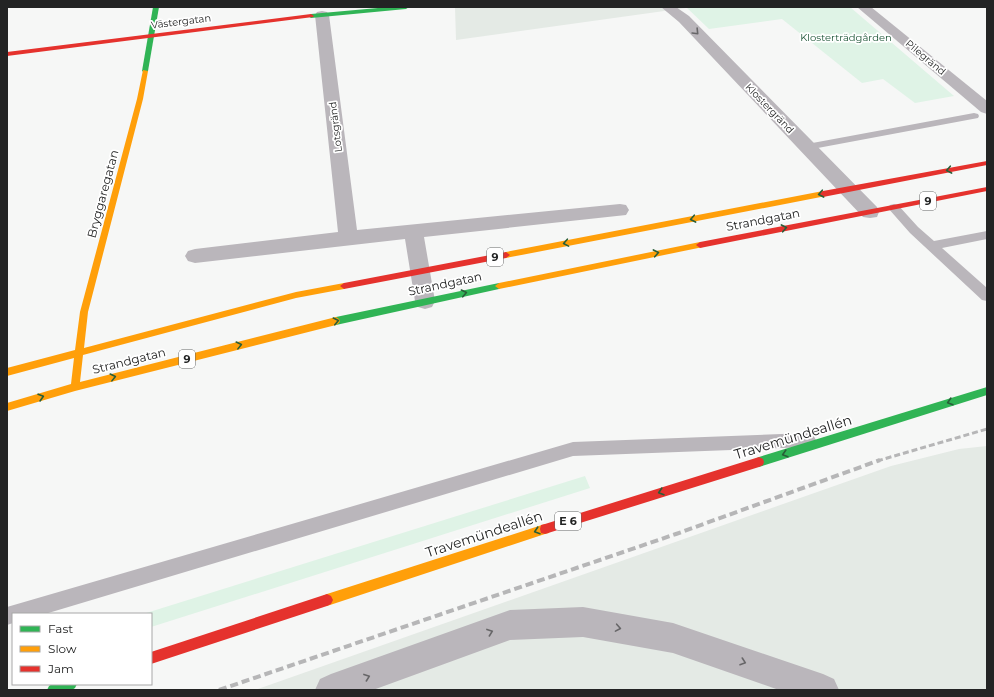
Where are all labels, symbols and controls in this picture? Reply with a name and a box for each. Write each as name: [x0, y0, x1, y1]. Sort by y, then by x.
street label: Västergatan: [150, 11, 212, 32]
one-way arrow: [692, 27, 699, 35]
park label: Klosterträdgården: [800, 31, 892, 44]
street label: Pilegränd: [903, 37, 948, 78]
street label: Klostergränd: [743, 81, 797, 136]
street label: Lotsgränd: [326, 101, 345, 153]
street label: Bryggaregatan: [84, 148, 121, 240]
one-way arrow: [946, 166, 952, 174]
one-way arrow: [818, 190, 824, 198]
road number: 9: [920, 192, 936, 210]
street label: Strandgatan: [725, 205, 801, 234]
one-way arrow: [690, 215, 696, 223]
one-way arrow: [781, 224, 787, 233]
one-way arrow: [562, 239, 569, 247]
road number: 9: [487, 248, 503, 266]
one-way arrow: [653, 249, 659, 258]
street label: Strandgatan: [407, 268, 483, 299]
one-way arrow: [460, 289, 467, 297]
one-way arrow: [332, 318, 339, 326]
one-way arrow: [235, 341, 242, 350]
street label: Strandgatan: [91, 344, 167, 377]
road number: 9: [179, 350, 195, 368]
one-way arrow: [110, 374, 116, 382]
one-way arrow: [37, 393, 44, 402]
one-way arrow: [946, 398, 953, 406]
street label: Travemündeallén: [732, 411, 854, 463]
one-way arrow: [782, 449, 789, 457]
one-way arrow: [658, 487, 665, 496]
street label: Travemündeallén: [423, 507, 545, 561]
road number: E 6: [555, 512, 581, 530]
one-way arrow: [534, 527, 541, 535]
legend: [12, 613, 152, 685]
text: Fast: [48, 621, 73, 636]
one-way arrow: [615, 623, 621, 632]
one-way arrow: [486, 629, 493, 637]
text: Slow: [48, 641, 77, 656]
one-way arrow: [739, 657, 746, 666]
text: Jam: [47, 661, 74, 676]
one-way arrow: [364, 673, 371, 681]

